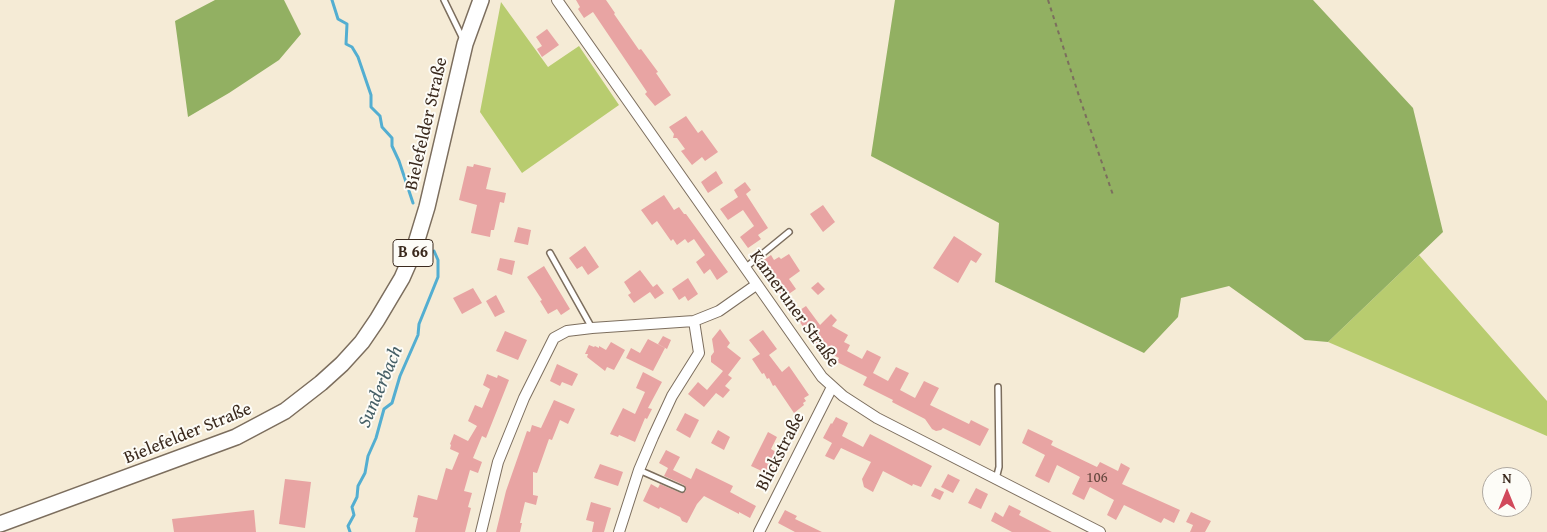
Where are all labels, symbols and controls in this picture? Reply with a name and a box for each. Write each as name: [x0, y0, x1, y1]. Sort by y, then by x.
street label: Bielefelder Straße: [401, 55, 453, 193]
road number: B 66: [393, 240, 433, 266]
street label: Kameruner Straße: [744, 246, 844, 372]
water label: Sunderbach: [354, 343, 408, 431]
street label: Bielefelder Straße: [121, 399, 255, 469]
street label: Blickstraße: [752, 409, 810, 495]
north arrow: [1482, 467, 1532, 517]
text: N: [1502, 468, 1512, 488]
house number: 106: [1086, 469, 1108, 487]

